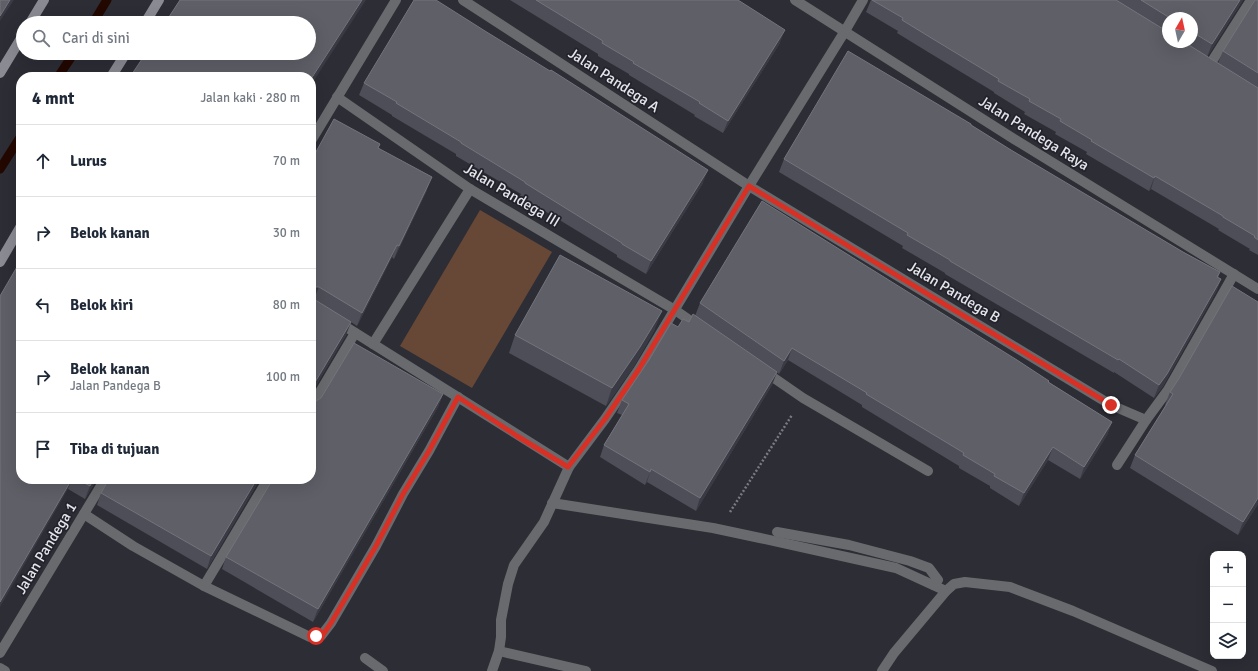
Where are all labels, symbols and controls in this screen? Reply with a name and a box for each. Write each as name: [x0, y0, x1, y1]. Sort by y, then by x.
north arrow: [1162, 12, 1198, 48]
search box: [16, 16, 316, 60]
icon: search: [30, 27, 52, 49]
text: Cari di sini: [62, 29, 130, 47]
street label: Jalan Pandega A: [565, 44, 663, 116]
text: 4 mnt: [32, 88, 74, 109]
text: Jalan kaki · 280 m: [201, 90, 300, 106]
street label: Jalan Pandega Raya: [976, 92, 1092, 174]
icon: ahead: [32, 150, 54, 172]
text: Lurus: [70, 152, 107, 170]
text: 70 m: [273, 153, 300, 169]
street label: Jalan Pandega III: [461, 159, 563, 231]
icon: right: [32, 222, 54, 244]
text: Belok kanan: [70, 224, 150, 242]
text: 30 m: [273, 225, 300, 241]
street label: Jalan Pandega B: [904, 257, 1004, 327]
icon: left: [32, 294, 54, 316]
text: Belok kiri: [70, 296, 133, 314]
text: 80 m: [273, 297, 300, 313]
text: Belok kanan: [70, 360, 150, 378]
icon: right: [32, 366, 54, 388]
text: 100 m: [266, 369, 300, 385]
text: Jalan Pandega B: [70, 378, 161, 394]
route end: [1102, 396, 1120, 414]
icon: arrive: [32, 438, 54, 460]
text: Tiba di tujuan: [70, 440, 160, 458]
street label: Jalan Pandega 1: [12, 499, 80, 597]
map controls: [1210, 551, 1246, 659]
button: +: [1210, 551, 1246, 587]
button: −: [1210, 587, 1246, 623]
button: layers: [1210, 623, 1246, 659]
route start: [307, 627, 325, 645]

